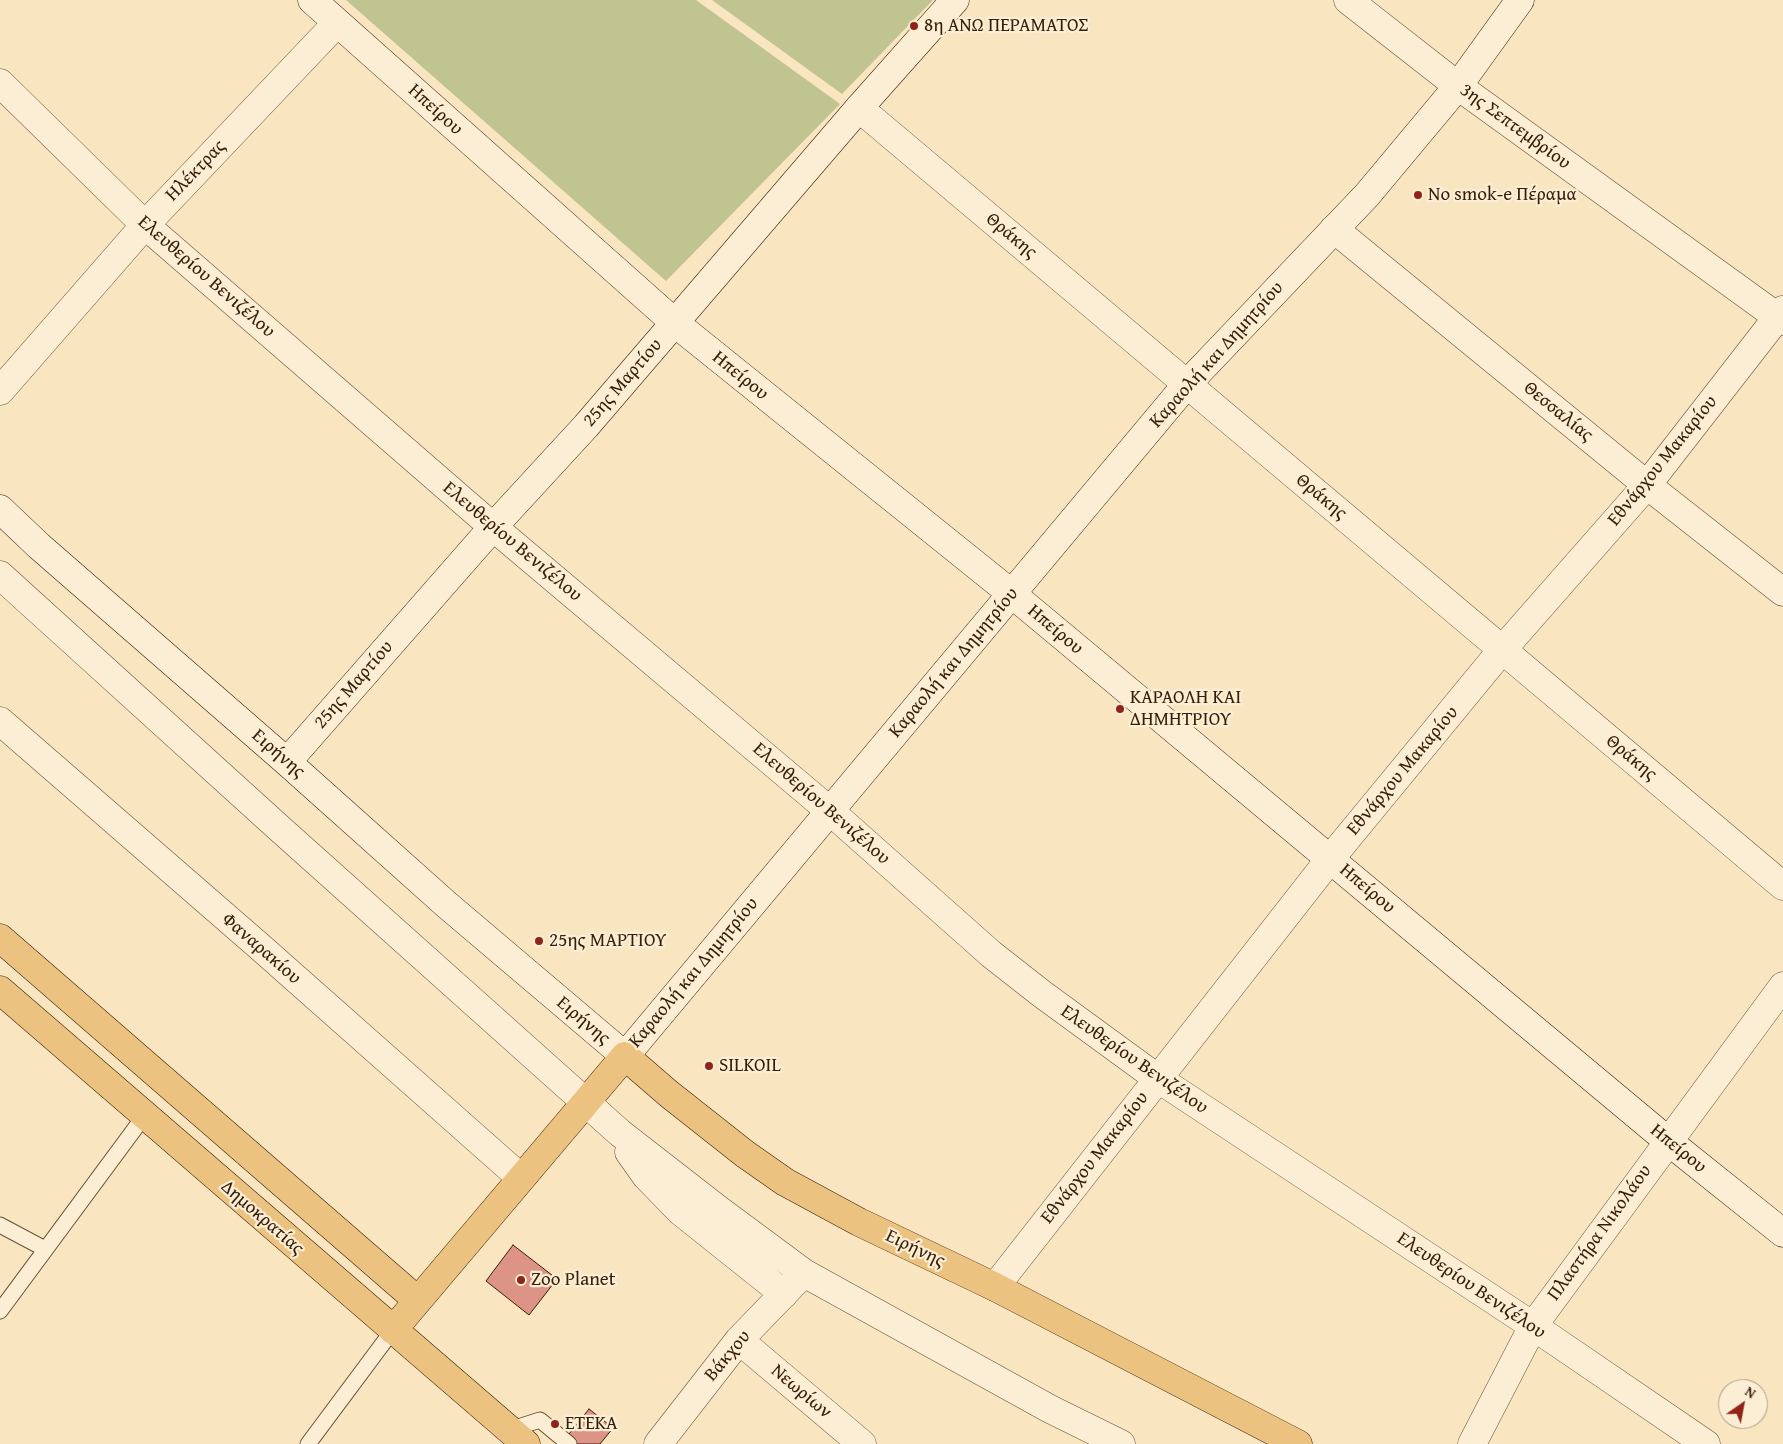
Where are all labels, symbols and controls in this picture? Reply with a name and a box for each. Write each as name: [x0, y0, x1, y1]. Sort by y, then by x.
place label: 8η ΑΝΩ ΠΕΡΑΜΑΤΟΣ: [924, 15, 1088, 37]
marker: 8η ΑΝΩ ΠΕΡΑΜΑΤΟΣ: [908, 20, 920, 32]
street label: 3ης Σεπτεμβρίου: [1455, 79, 1575, 175]
street label: Ηπείρου: [403, 80, 467, 140]
street label: Ηλέκτρας: [161, 136, 231, 206]
place label: No smok-e Πέραμα: [1428, 184, 1577, 206]
marker: No smok-e Πέραμα: [1412, 189, 1424, 201]
street label: Θράκης: [981, 208, 1041, 264]
street label: Ελευθερίου Βενιζέλου: [133, 211, 279, 343]
street label: Καραολή και Δημητρίου: [1145, 277, 1289, 433]
street label: 25ης Μαρτίου: [578, 334, 668, 432]
street label: Ηπείρου: [707, 346, 773, 406]
street label: Θεσσαλίας: [1519, 377, 1597, 447]
street label: Εθνάρχου Μακαρίου: [1603, 391, 1723, 531]
street label: Θράκης: [1291, 469, 1351, 525]
street label: Ελευθερίου Βενιζέλου: [438, 477, 586, 607]
street label: Καραολή και Δημητρίου: [884, 583, 1024, 743]
street label: Ηπείρου: [1023, 600, 1087, 660]
street label: 25ης Μαρτίου: [309, 636, 399, 734]
place label: ΚΑΡΑΟΛΗ ΚΑΙ ΔΗΜΗΤΡΙΟΥ: [1130, 687, 1241, 731]
street label: Εθνάρχου Μακαρίου: [1342, 702, 1464, 840]
marker: ΚΑΡΑΟΛΗ ΚΑΙ ΔΗΜΗΤΡΙΟΥ: [1114, 703, 1126, 715]
street label: Ειρήνης: [247, 725, 309, 783]
street label: Θράκης: [1601, 730, 1661, 786]
street label: Ελευθερίου Βενιζέλου: [748, 738, 894, 870]
street label: Ηπείρου: [1335, 859, 1399, 919]
street label: Καραολή και Δημητρίου: [624, 893, 764, 1053]
street label: Φαναρακίου: [217, 908, 305, 990]
place label: 25ης ΜΑΡΤΙΟΥ: [549, 930, 666, 952]
marker: 25ης ΜΑΡΤΙΟΥ: [533, 935, 545, 947]
street label: Ειρήνης: [551, 992, 615, 1050]
street label: Ελευθερίου Βενιζέλου: [1056, 1001, 1212, 1119]
place label: SILKOIL: [719, 1055, 781, 1077]
marker: SILKOIL: [703, 1060, 715, 1072]
street label: Εθνάρχου Μακαρίου: [1036, 1087, 1154, 1229]
street label: Ηπείρου: [1645, 1119, 1711, 1179]
street label: Πλαστήρα Νικολάου: [1543, 1161, 1657, 1305]
street label: Δημοκρατίας: [216, 1176, 308, 1260]
street label: Ειρήνης: [882, 1225, 948, 1273]
street label: Ελευθερίου Βενιζέλου: [1392, 1228, 1550, 1344]
place label: Zoo Planet: [531, 1269, 615, 1291]
marker: Zoo Planet: [515, 1274, 527, 1286]
street label: Βάκχου: [700, 1326, 756, 1386]
street label: Νεωρίων: [766, 1360, 836, 1424]
north arrow: [1718, 1379, 1768, 1429]
text: N: [1741, 1381, 1760, 1403]
place label: ΕΤΕΚΑ: [565, 1413, 618, 1435]
marker: ΕΤΕΚΑ: [549, 1418, 561, 1430]

